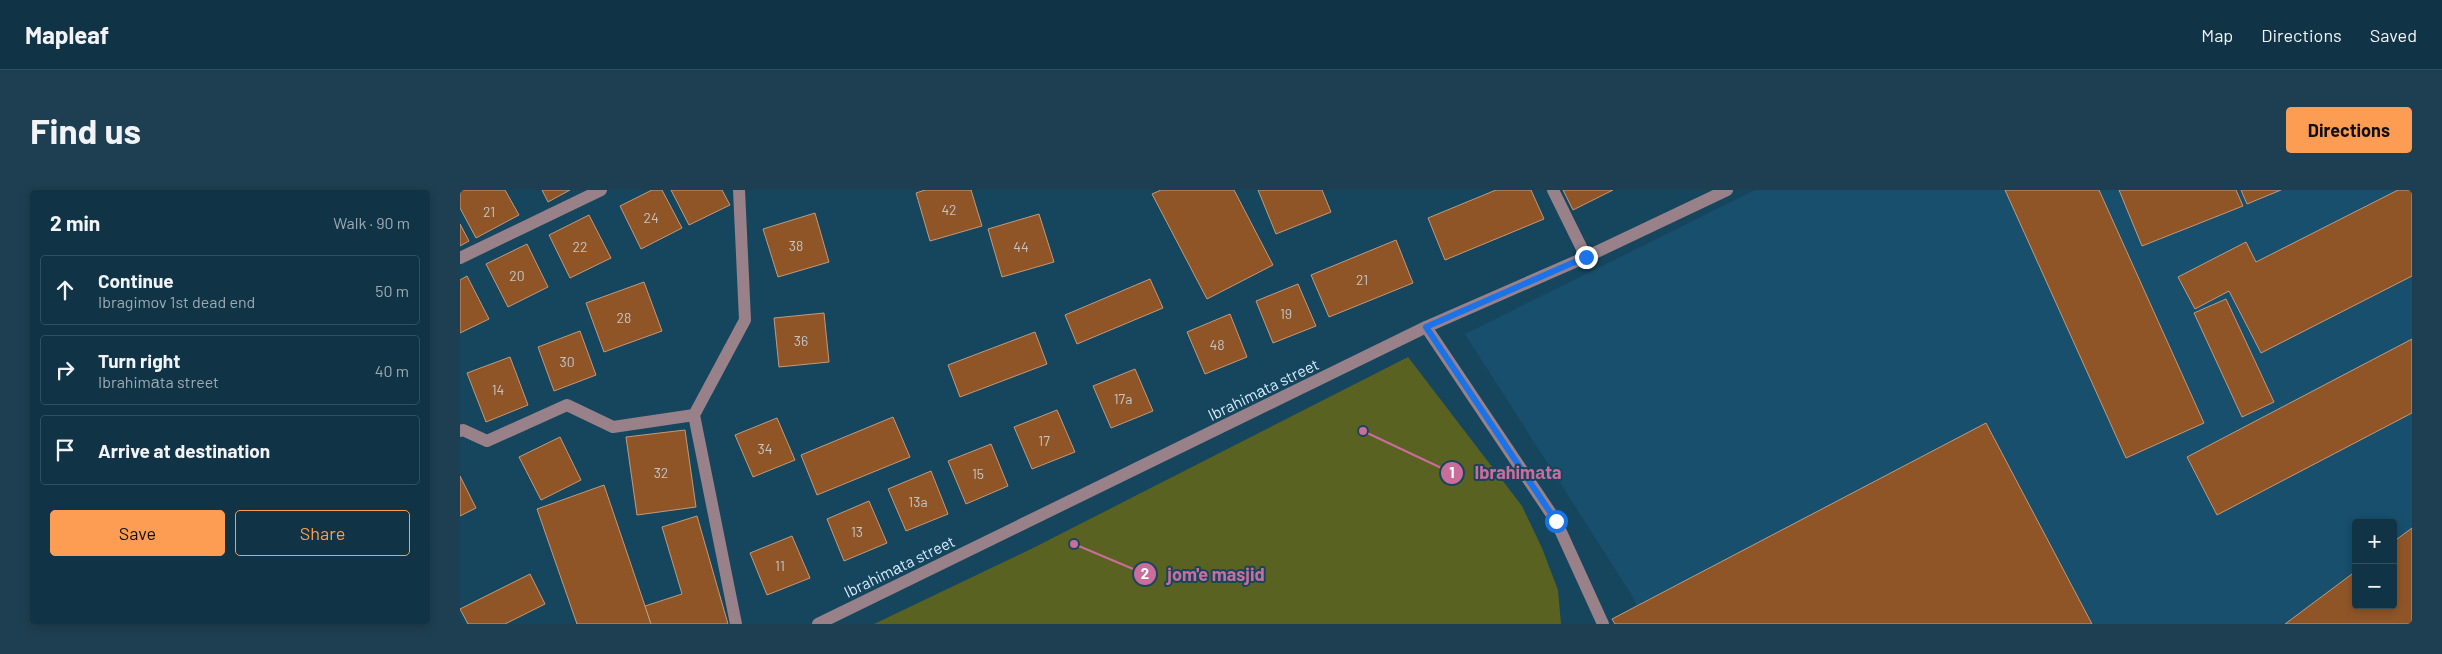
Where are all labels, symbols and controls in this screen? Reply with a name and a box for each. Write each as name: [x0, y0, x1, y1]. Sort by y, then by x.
text: Mapleaf: [25, 20, 109, 49]
text: Map: [2201, 24, 2233, 46]
text: Directions: [2261, 24, 2342, 46]
text: Saved: [2370, 24, 2417, 46]
button: Directions: [2286, 107, 2412, 153]
text: Find us: [30, 109, 141, 151]
house number: 42: [941, 201, 957, 218]
house number: 21: [483, 203, 495, 220]
house number: 24: [643, 209, 659, 226]
text: 2 min: [50, 210, 100, 235]
text: Walk · 90 m: [333, 213, 410, 232]
house number: 38: [789, 237, 803, 254]
house number: 22: [572, 238, 588, 255]
house number: 44: [1013, 238, 1029, 255]
route end: [1575, 246, 1598, 269]
house number: 20: [509, 267, 525, 284]
text: Continue: [98, 269, 174, 292]
house number: 21: [1356, 271, 1368, 288]
icon: ahead: [51, 276, 79, 304]
text: 50 m: [375, 281, 409, 300]
text: Ibragimov 1st dead end: [98, 292, 255, 311]
house number: 19: [1280, 305, 1292, 322]
house number: 28: [617, 309, 631, 326]
house number: 36: [794, 332, 808, 349]
house number: 48: [1209, 336, 1225, 353]
text: Turn right: [98, 349, 180, 372]
house number: 30: [559, 353, 575, 370]
street label: Ibrahimаta street: [1205, 354, 1321, 424]
icon: right: [51, 356, 79, 384]
text: 40 m: [375, 361, 409, 380]
text: Ibrahimаta street: [98, 372, 219, 391]
house number: 14: [492, 381, 504, 398]
house number: 17a: [1114, 390, 1132, 407]
house number: 17: [1038, 432, 1050, 449]
icon: arrive: [51, 436, 79, 464]
text: Arrive at destination: [98, 439, 270, 462]
house number: 34: [758, 440, 772, 457]
callout: Ibrahimаta: [1440, 457, 1572, 490]
text: Ibrahimаta: [1474, 461, 1562, 483]
text: 1: [1449, 463, 1455, 481]
house number: 32: [654, 464, 668, 481]
house number: 15: [972, 465, 984, 482]
house number: 13a: [908, 493, 928, 510]
button: Save: [50, 510, 225, 556]
button: Share: [235, 510, 410, 556]
route start: [1545, 510, 1568, 533]
map controls: [2352, 519, 2397, 609]
button: +: [2352, 519, 2397, 564]
house number: 13: [851, 523, 863, 540]
street label: Ibrahimаta street: [841, 531, 957, 601]
house number: 11: [775, 557, 785, 574]
callout: jom'e masjid: [1133, 558, 1275, 591]
text: jom'e masjid: [1165, 563, 1265, 585]
text: 2: [1141, 564, 1149, 582]
button: −: [2352, 564, 2397, 609]

